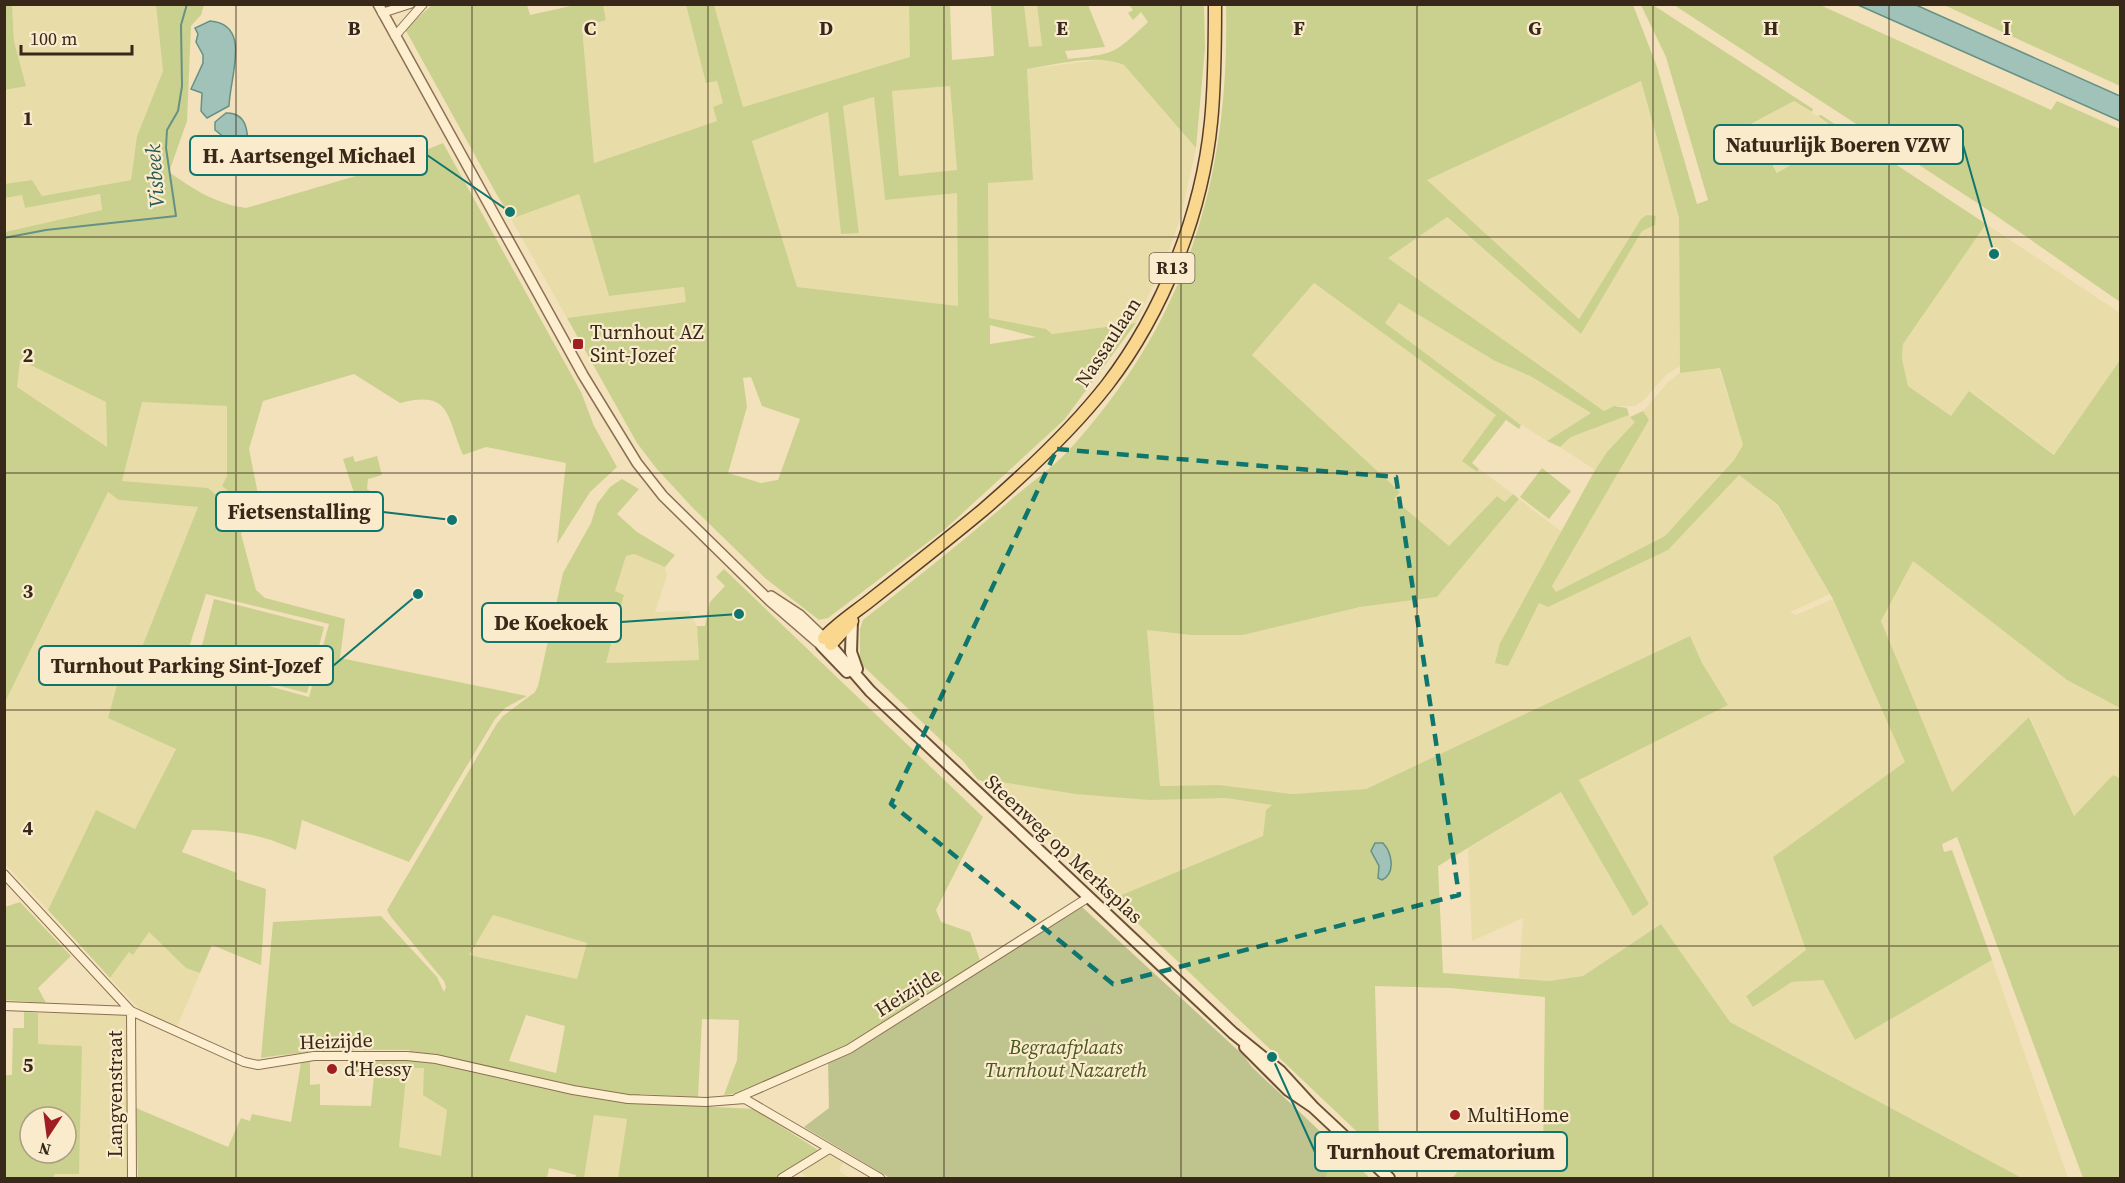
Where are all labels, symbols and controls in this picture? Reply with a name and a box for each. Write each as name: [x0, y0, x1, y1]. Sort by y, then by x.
text: B: [347, 14, 361, 42]
text: C: [584, 14, 596, 42]
text: D: [819, 14, 833, 42]
text: E: [1056, 14, 1068, 42]
text: F: [1293, 14, 1305, 42]
text: G: [1528, 14, 1542, 42]
text: H: [1763, 14, 1779, 42]
text: I: [2003, 14, 2011, 42]
scale bar: [21, 18, 132, 56]
text: 100 m: [30, 26, 77, 51]
text: 1: [23, 104, 33, 132]
callout: Natuurlijk Boeren VZW: [1714, 125, 1963, 164]
text: Natuurlijk Boeren VZW: [1726, 130, 1951, 159]
callout: H. Aartsengel Michael: [190, 136, 427, 175]
text: H. Aartsengel Michael: [203, 141, 416, 170]
water label: Visbeek: [138, 143, 171, 209]
road number: R13: [1150, 253, 1194, 283]
street label: Nassaulaan: [1068, 292, 1148, 392]
place label: Turnhout AZ Sint-Jozef: [590, 318, 704, 369]
marker: Turnhout AZ Sint-Jozef: [571, 337, 585, 351]
text: 2: [23, 341, 34, 369]
callout: Fietsenstalling: [216, 492, 383, 531]
text: Fietsenstalling: [227, 497, 371, 526]
text: 3: [23, 577, 34, 605]
callout: De Koekoek: [482, 603, 621, 642]
text: De Koekoek: [494, 608, 609, 637]
callout: Turnhout Parking Sint-Jozef: [39, 646, 333, 685]
text: Turnhout Parking Sint-Jozef: [51, 651, 324, 680]
street label: Steenweg op Merksplas: [979, 768, 1149, 930]
text: 4: [23, 814, 34, 842]
street label: Heizijde: [869, 961, 947, 1023]
street label: Heizijde: [299, 1026, 373, 1056]
street label: Langvenstraat: [101, 1030, 129, 1157]
park label: Begraafplaats Turnhout Nazareth: [985, 1033, 1147, 1084]
text: 5: [23, 1051, 34, 1079]
place label: d'Hessy: [344, 1055, 413, 1083]
marker: d'Hessy: [325, 1062, 339, 1076]
place label: MultiHome: [1467, 1101, 1569, 1129]
north arrow: [18, 1105, 78, 1165]
marker: MultiHome: [1448, 1108, 1462, 1122]
callout: Turnhout Crematorium: [1315, 1132, 1567, 1171]
text: Turnhout Crematorium: [1327, 1137, 1555, 1166]
text: N: [36, 1138, 53, 1162]

